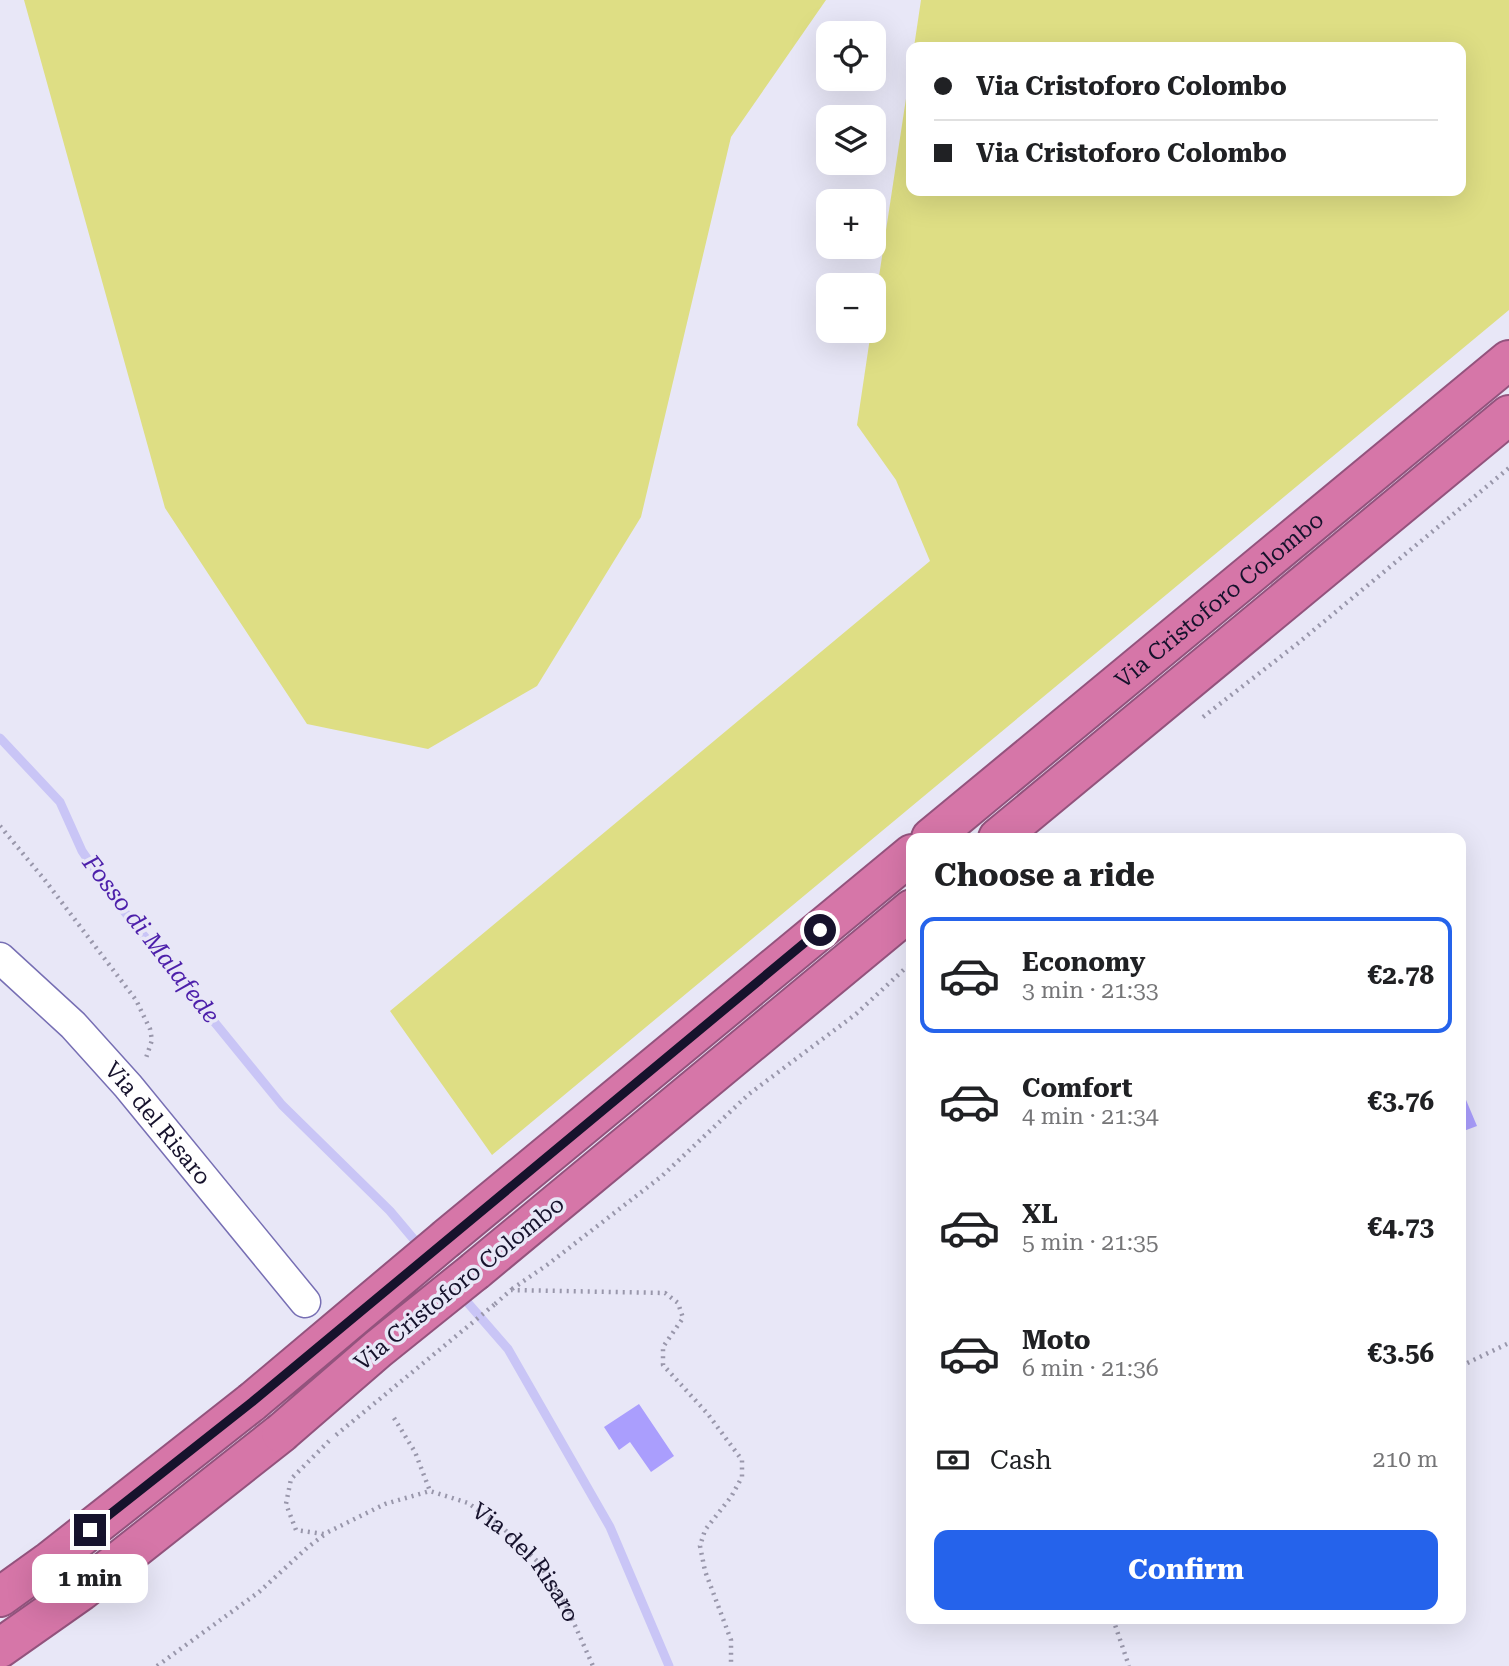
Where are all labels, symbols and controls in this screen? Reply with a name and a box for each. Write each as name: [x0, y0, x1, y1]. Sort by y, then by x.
map controls: [816, 21, 886, 343]
button: locate: [816, 21, 886, 91]
text: Via Cristoforo Colombo: [976, 71, 1287, 101]
button: layers: [816, 105, 886, 175]
text: Via Cristoforo Colombo: [976, 138, 1287, 168]
button: +: [816, 189, 886, 259]
button: −: [816, 273, 886, 343]
street label: Via Cristoforo Colombo: [1110, 506, 1329, 694]
water label: Fosso di Malafede: [76, 849, 225, 1029]
text: Choose a ride: [934, 856, 1155, 894]
route start: [804, 914, 836, 946]
icon: car: [938, 944, 1001, 1007]
text: Economy: [1022, 947, 1145, 977]
text: €2.78: [1368, 960, 1434, 990]
text: 3 min · 21:33: [1022, 977, 1159, 1004]
street label: Via del Risaro: [99, 1056, 216, 1191]
icon: car: [938, 1070, 1001, 1133]
text: Comfort: [1022, 1073, 1132, 1103]
text: €3.76: [1368, 1086, 1434, 1116]
text: 4 min · 21:34: [1022, 1103, 1159, 1130]
street label: Via Cristoforo Colombo: [349, 1190, 570, 1376]
icon: car: [938, 1196, 1001, 1259]
text: XL: [1022, 1199, 1058, 1229]
text: €4.73: [1368, 1212, 1434, 1242]
text: 5 min · 21:35: [1022, 1229, 1159, 1256]
icon: car: [938, 1322, 1001, 1385]
text: Moto: [1022, 1325, 1091, 1355]
text: €3.56: [1368, 1338, 1434, 1368]
text: 6 min · 21:36: [1022, 1355, 1159, 1382]
icon: cash: [934, 1441, 972, 1479]
text: Cash: [990, 1445, 1052, 1475]
text: 210 m: [1373, 1446, 1438, 1473]
street label: Via del Risaro: [466, 1497, 585, 1626]
route end: [74, 1514, 106, 1546]
button: Confirm: [934, 1530, 1438, 1610]
callout: 1 min: [32, 1554, 148, 1604]
text: 1 min: [58, 1565, 122, 1592]

